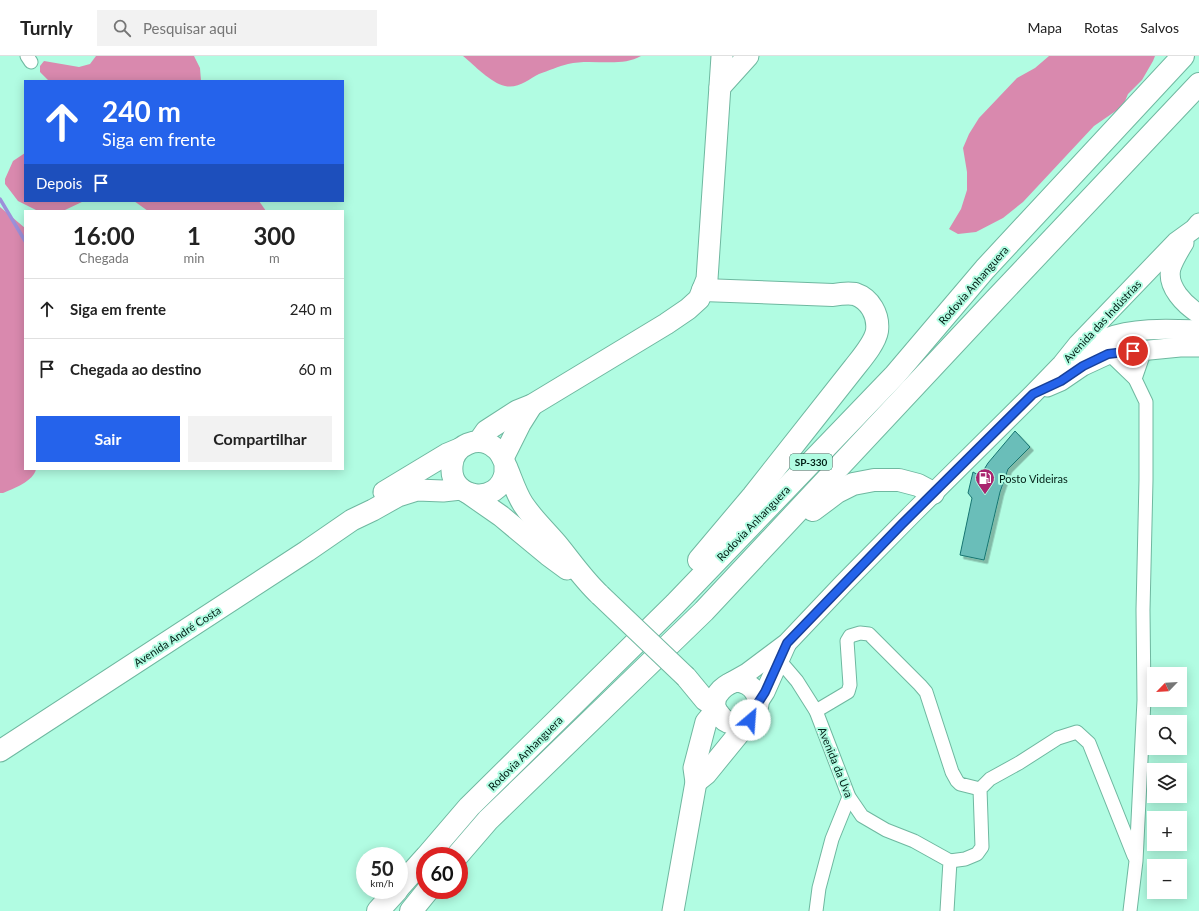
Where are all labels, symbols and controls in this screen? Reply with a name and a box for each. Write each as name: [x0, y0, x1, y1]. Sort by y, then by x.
search box: [97, 10, 377, 46]
text: Turnly: [20, 16, 73, 39]
icon: search: [111, 17, 133, 39]
text: Pesquisar aqui: [143, 19, 237, 37]
text: Mapa: [1027, 19, 1062, 36]
text: Rotas: [1084, 19, 1118, 36]
text: Salvos: [1140, 19, 1179, 36]
text: 240 m: [102, 94, 181, 128]
icon: ahead: [36, 96, 88, 148]
text: Siga em frente: [102, 128, 216, 150]
icon: arrive: [90, 172, 112, 194]
text: Depois: [36, 174, 82, 192]
text: 16:00: [73, 221, 135, 250]
text: 1: [187, 221, 201, 250]
text: 300: [253, 221, 295, 250]
street label: Rodovia Anhanguera: [935, 243, 1011, 327]
text: Chegada: [79, 250, 129, 266]
text: min: [184, 250, 205, 266]
text: m: [269, 250, 280, 266]
street label: Avenida das Indústrias: [1060, 277, 1144, 365]
icon: ahead: [36, 298, 58, 320]
text: Siga em frente: [70, 300, 166, 318]
text: 240 m: [290, 300, 332, 318]
pin: [1116, 334, 1150, 368]
icon: arrive: [1122, 340, 1144, 362]
icon: arrive: [36, 358, 58, 380]
text: Chegada ao destino: [70, 360, 201, 378]
text: 60 m: [298, 360, 332, 378]
button: Sair: [36, 416, 180, 462]
button: Compartilhar: [188, 416, 332, 462]
road number: SP-330: [790, 454, 832, 470]
fuel station icon: Posto Videiras: [974, 467, 996, 495]
place label: Posto Videiras: [999, 472, 1068, 485]
street label: Rodovia Anhanguera: [714, 483, 792, 563]
street label: Avenida André Costa: [131, 603, 223, 669]
north arrow: [1147, 667, 1187, 707]
map controls: [1147, 667, 1187, 899]
position arrow: [729, 699, 771, 741]
street label: Rodovia Anhanguera: [485, 713, 565, 793]
button: search: [1147, 715, 1187, 755]
street label: Avenida da Uva: [816, 725, 856, 799]
button: layers: [1147, 763, 1187, 803]
button: +: [1147, 811, 1187, 851]
speed limit sign: 60: [416, 847, 468, 899]
text: 50: [370, 856, 394, 880]
button: −: [1147, 859, 1187, 899]
text: km/h: [370, 877, 394, 889]

